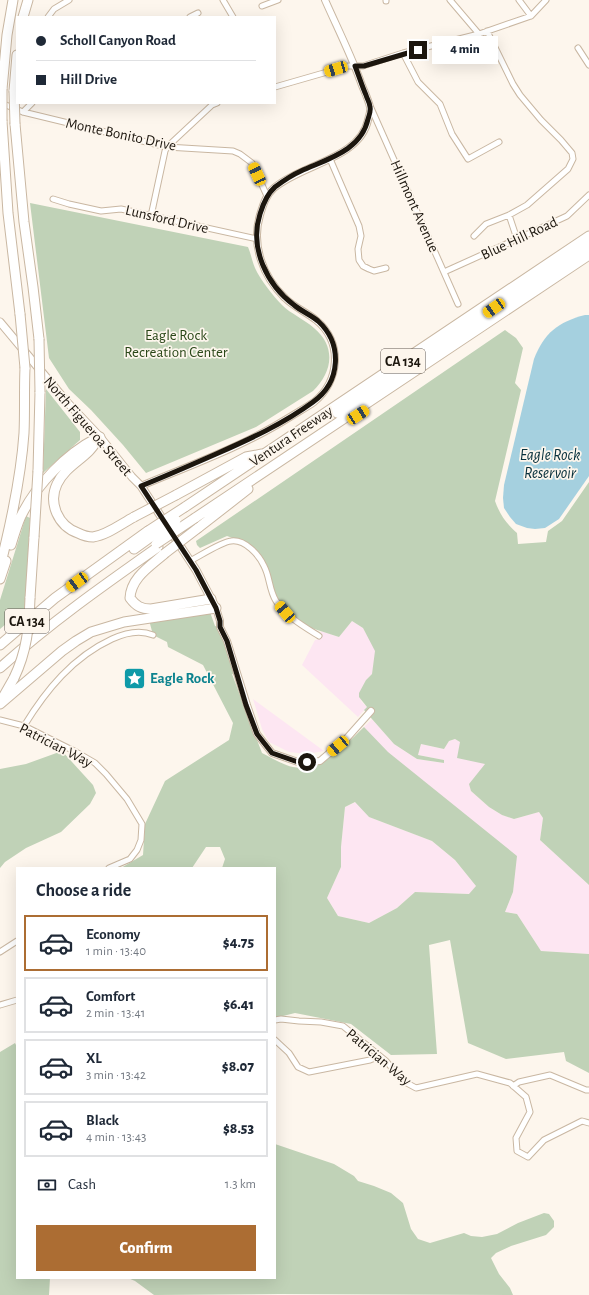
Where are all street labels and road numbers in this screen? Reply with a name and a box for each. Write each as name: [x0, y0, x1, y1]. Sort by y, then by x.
street label: Monte Bonito Drive: [64, 115, 178, 154]
street label: Hillmont Avenue: [388, 158, 442, 255]
street label: Lunsford Drive: [124, 203, 210, 236]
street label: Blue Hill Road: [479, 214, 560, 263]
road number: CA 134: [381, 349, 425, 373]
street label: North Figueroa Street: [41, 374, 135, 479]
street label: Ventura Freeway: [247, 403, 336, 470]
road number: CA 134: [5, 609, 49, 633]
street label: Patrician Way: [17, 721, 95, 770]
street label: Patrician Way: [343, 1026, 414, 1089]

